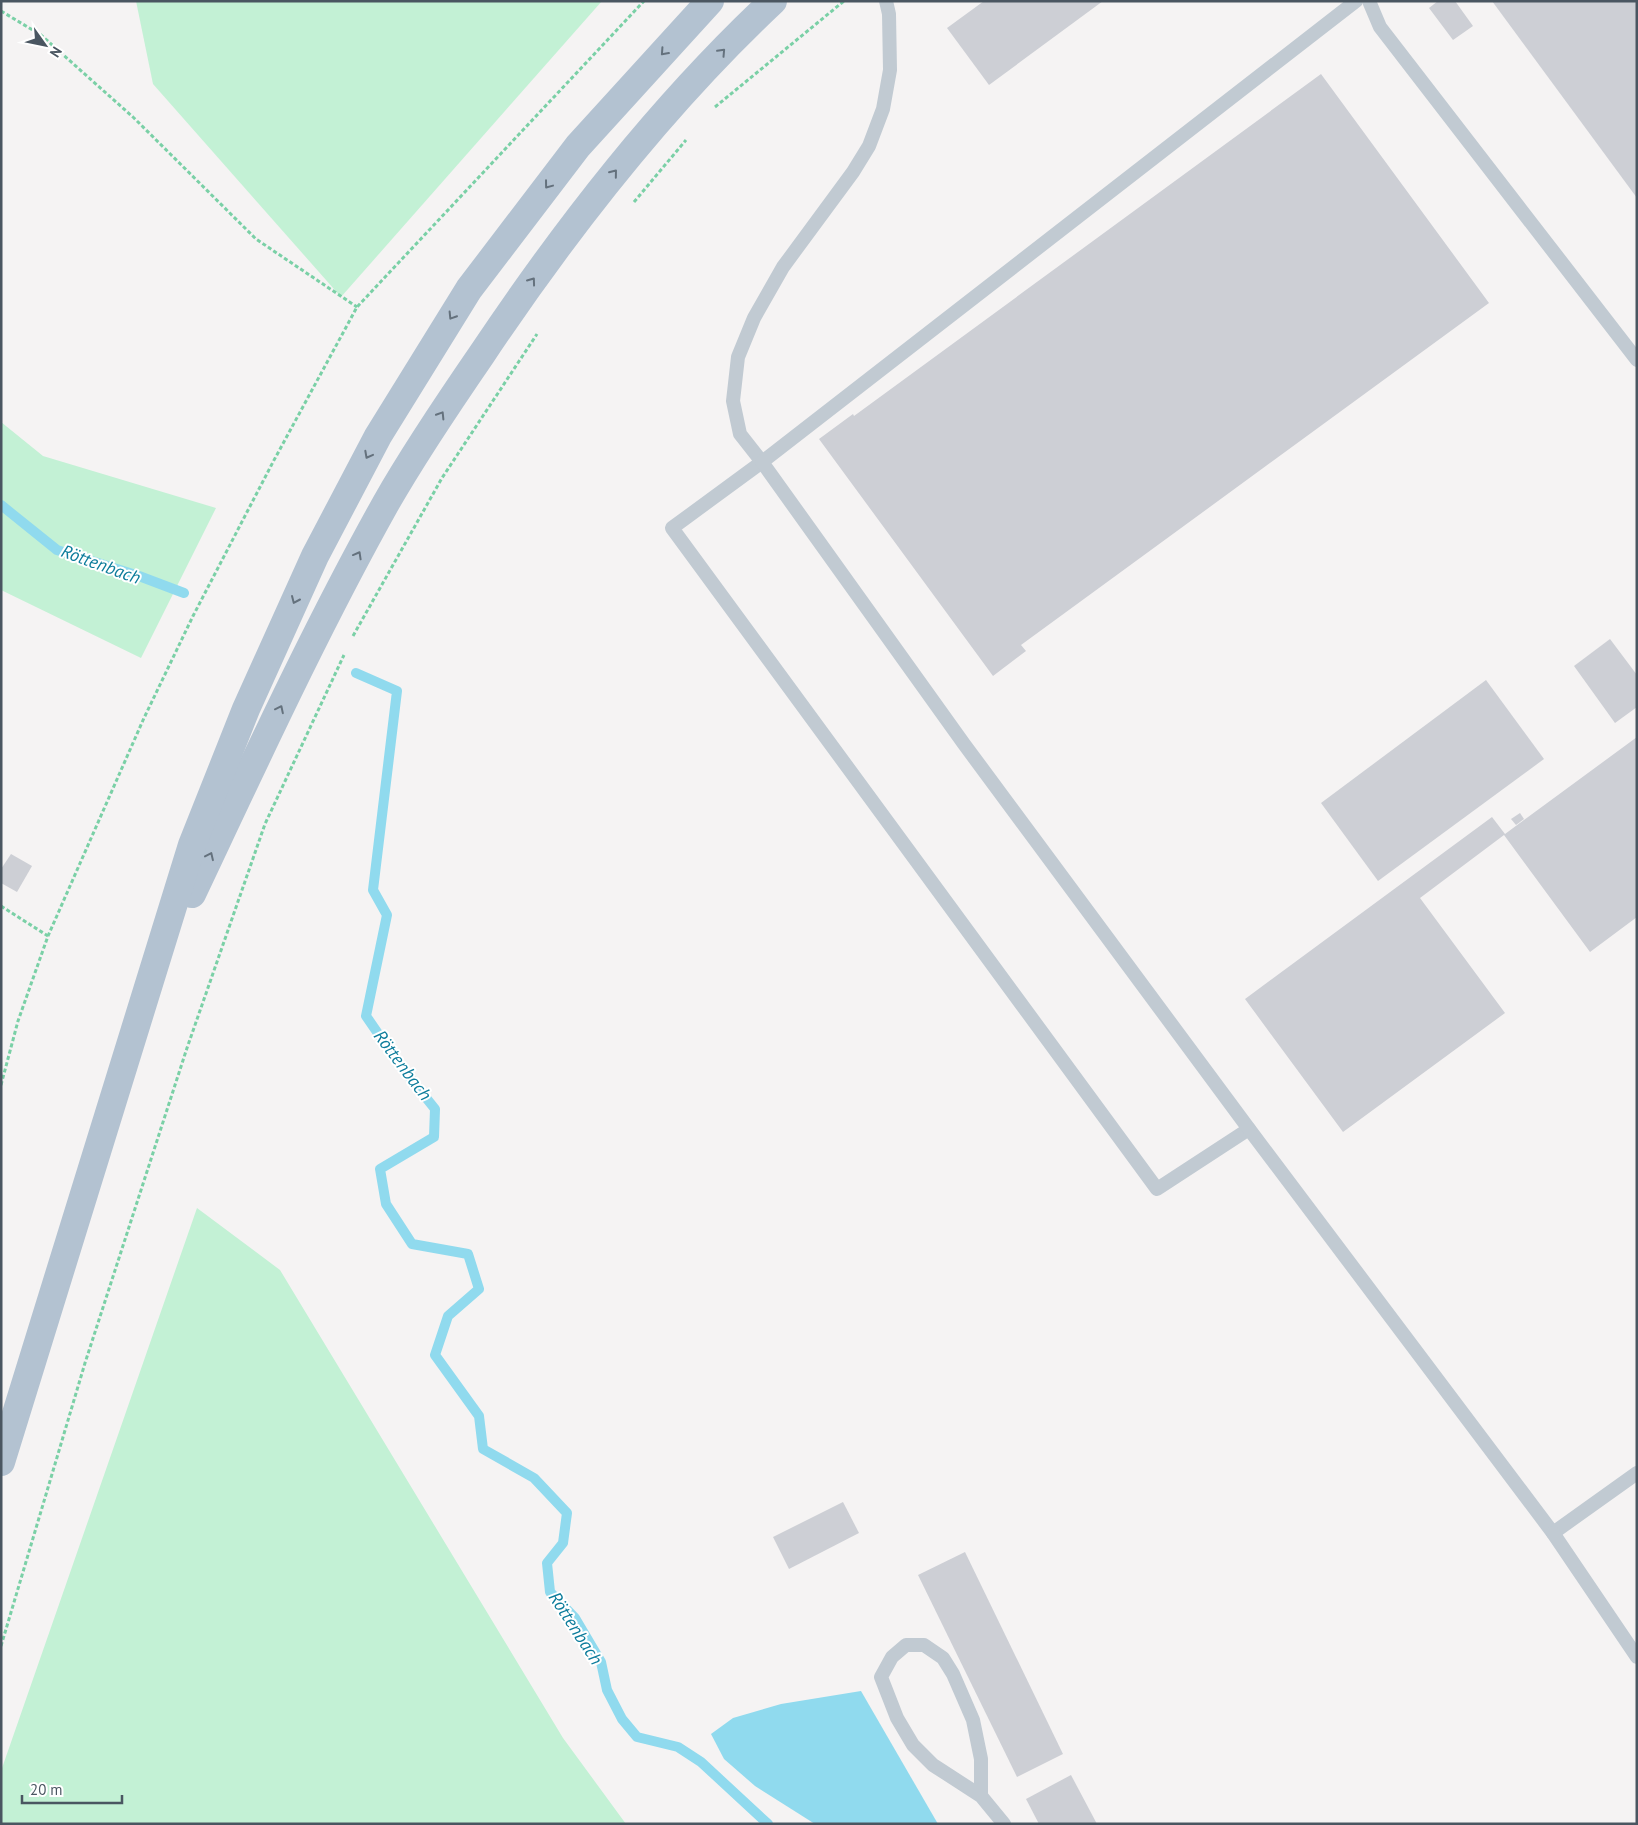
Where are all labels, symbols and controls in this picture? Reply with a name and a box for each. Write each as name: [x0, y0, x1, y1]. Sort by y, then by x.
north arrow: [20, 20, 70, 70]
text: N: [46, 43, 66, 61]
one-way arrow: [661, 46, 670, 55]
one-way arrow: [716, 48, 725, 57]
one-way arrow: [608, 170, 616, 179]
one-way arrow: [545, 179, 554, 189]
one-way arrow: [526, 277, 535, 287]
one-way arrow: [449, 310, 459, 319]
one-way arrow: [435, 412, 444, 421]
one-way arrow: [364, 449, 374, 458]
water label: Röttenbach: [58, 539, 144, 589]
one-way arrow: [351, 551, 361, 560]
one-way arrow: [291, 595, 302, 604]
one-way arrow: [273, 705, 284, 714]
one-way arrow: [203, 852, 214, 861]
water label: Röttenbach: [369, 1025, 437, 1105]
water label: Röttenbach: [544, 1587, 608, 1669]
scale bar: [22, 1772, 122, 1804]
text: 20 m: [30, 1780, 63, 1799]

